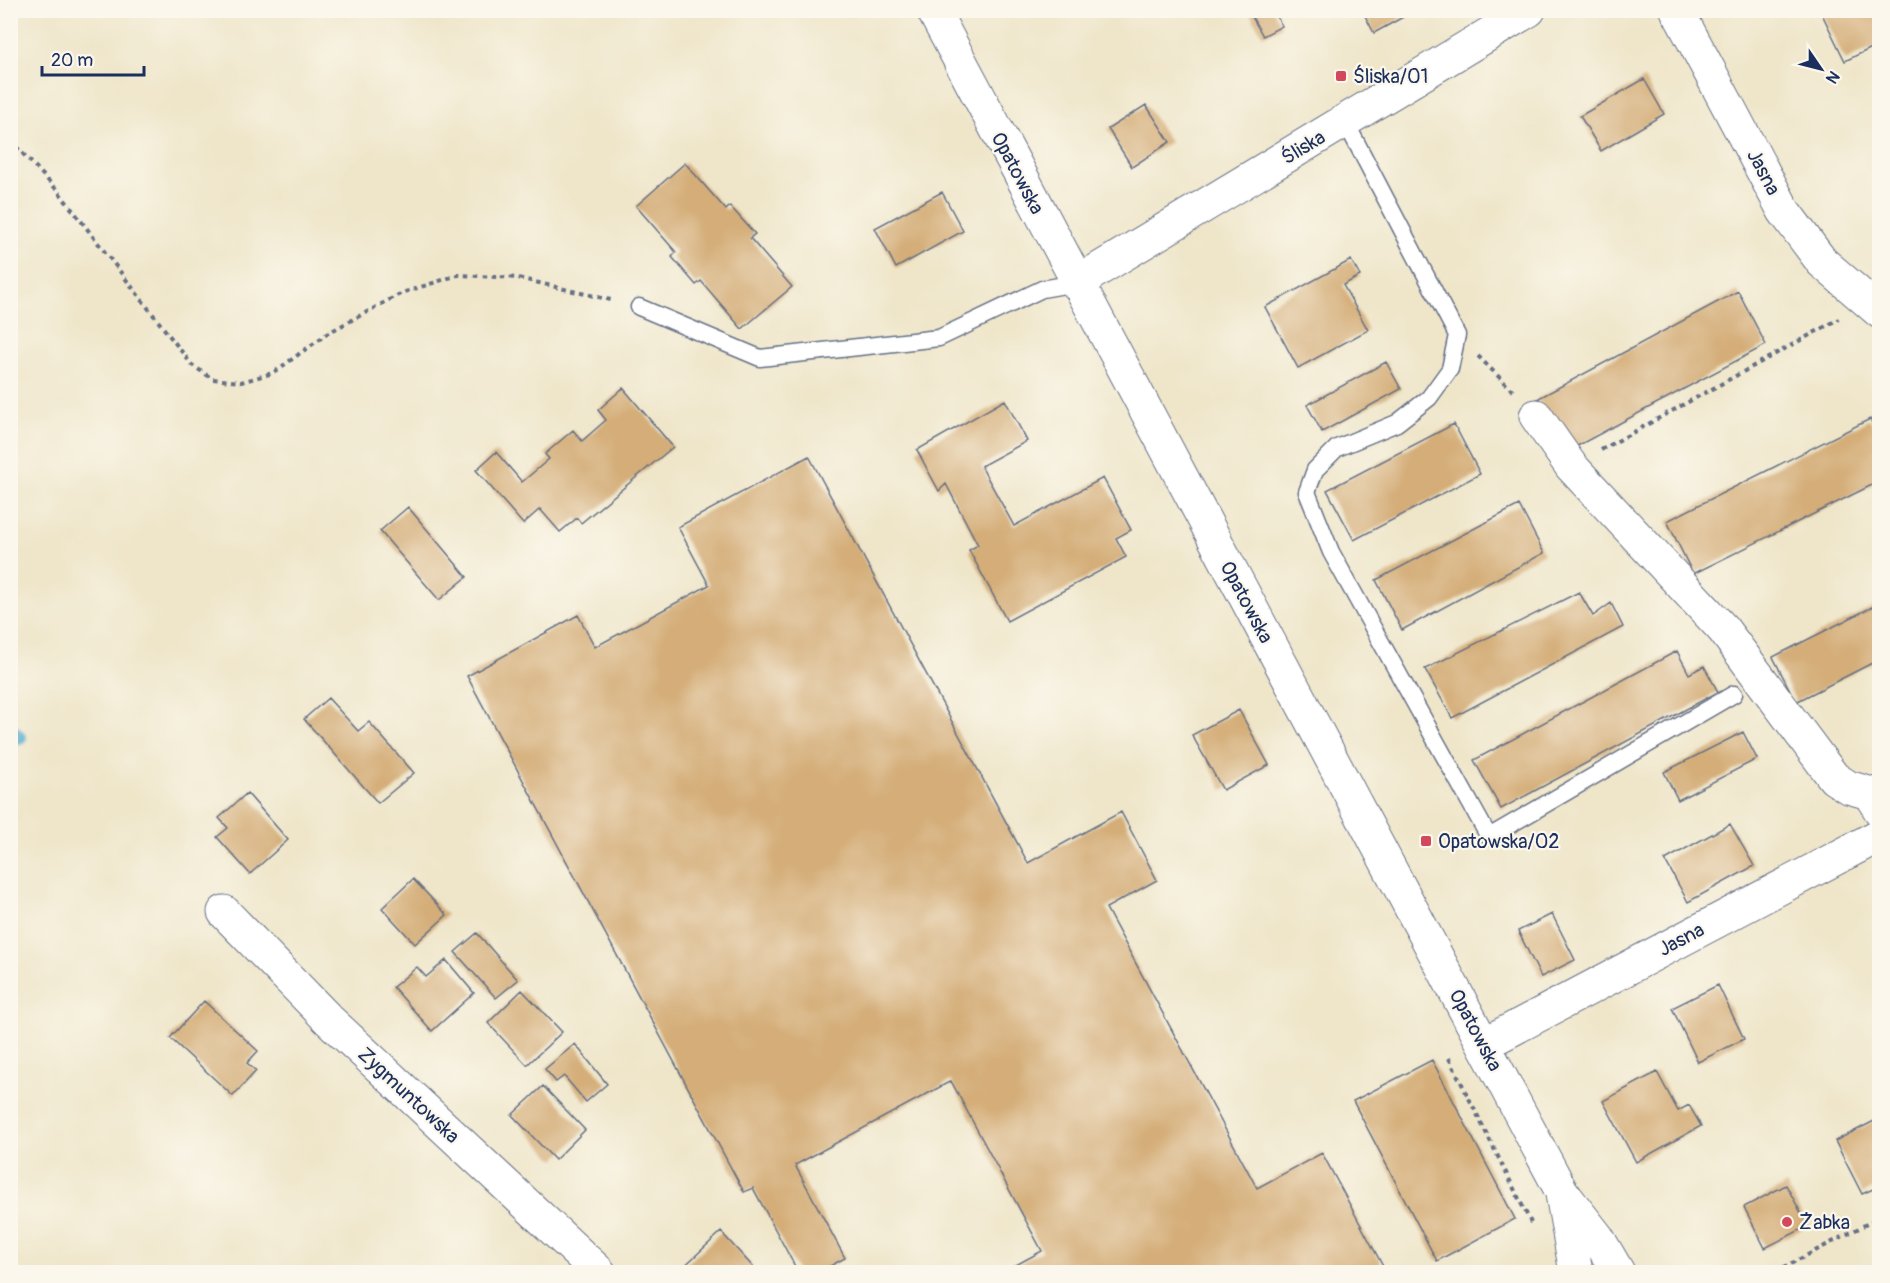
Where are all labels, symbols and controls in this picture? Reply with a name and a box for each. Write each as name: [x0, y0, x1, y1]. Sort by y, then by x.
scale bar: [42, 39, 144, 77]
north arrow: [1791, 39, 1851, 99]
text: 20 m: [51, 49, 93, 72]
place label: Śliska/01: [1353, 64, 1428, 89]
text: N: [1821, 67, 1844, 87]
marker: Śliska/01: [1334, 69, 1348, 83]
street label: Śliska: [1277, 125, 1330, 170]
street label: Opatowska: [986, 128, 1050, 219]
street label: Jasna: [1741, 145, 1786, 199]
street label: Opatowska: [1215, 557, 1279, 648]
place label: Opatowska/02: [1438, 829, 1560, 854]
marker: Opatowska/02: [1419, 834, 1433, 848]
street label: Jasna: [1654, 917, 1708, 962]
street label: Opatowska: [1444, 985, 1508, 1076]
street label: Zygmuntowska: [353, 1042, 465, 1149]
place label: Żabka: [1799, 1210, 1850, 1235]
marker: Żabka: [1780, 1215, 1794, 1229]

